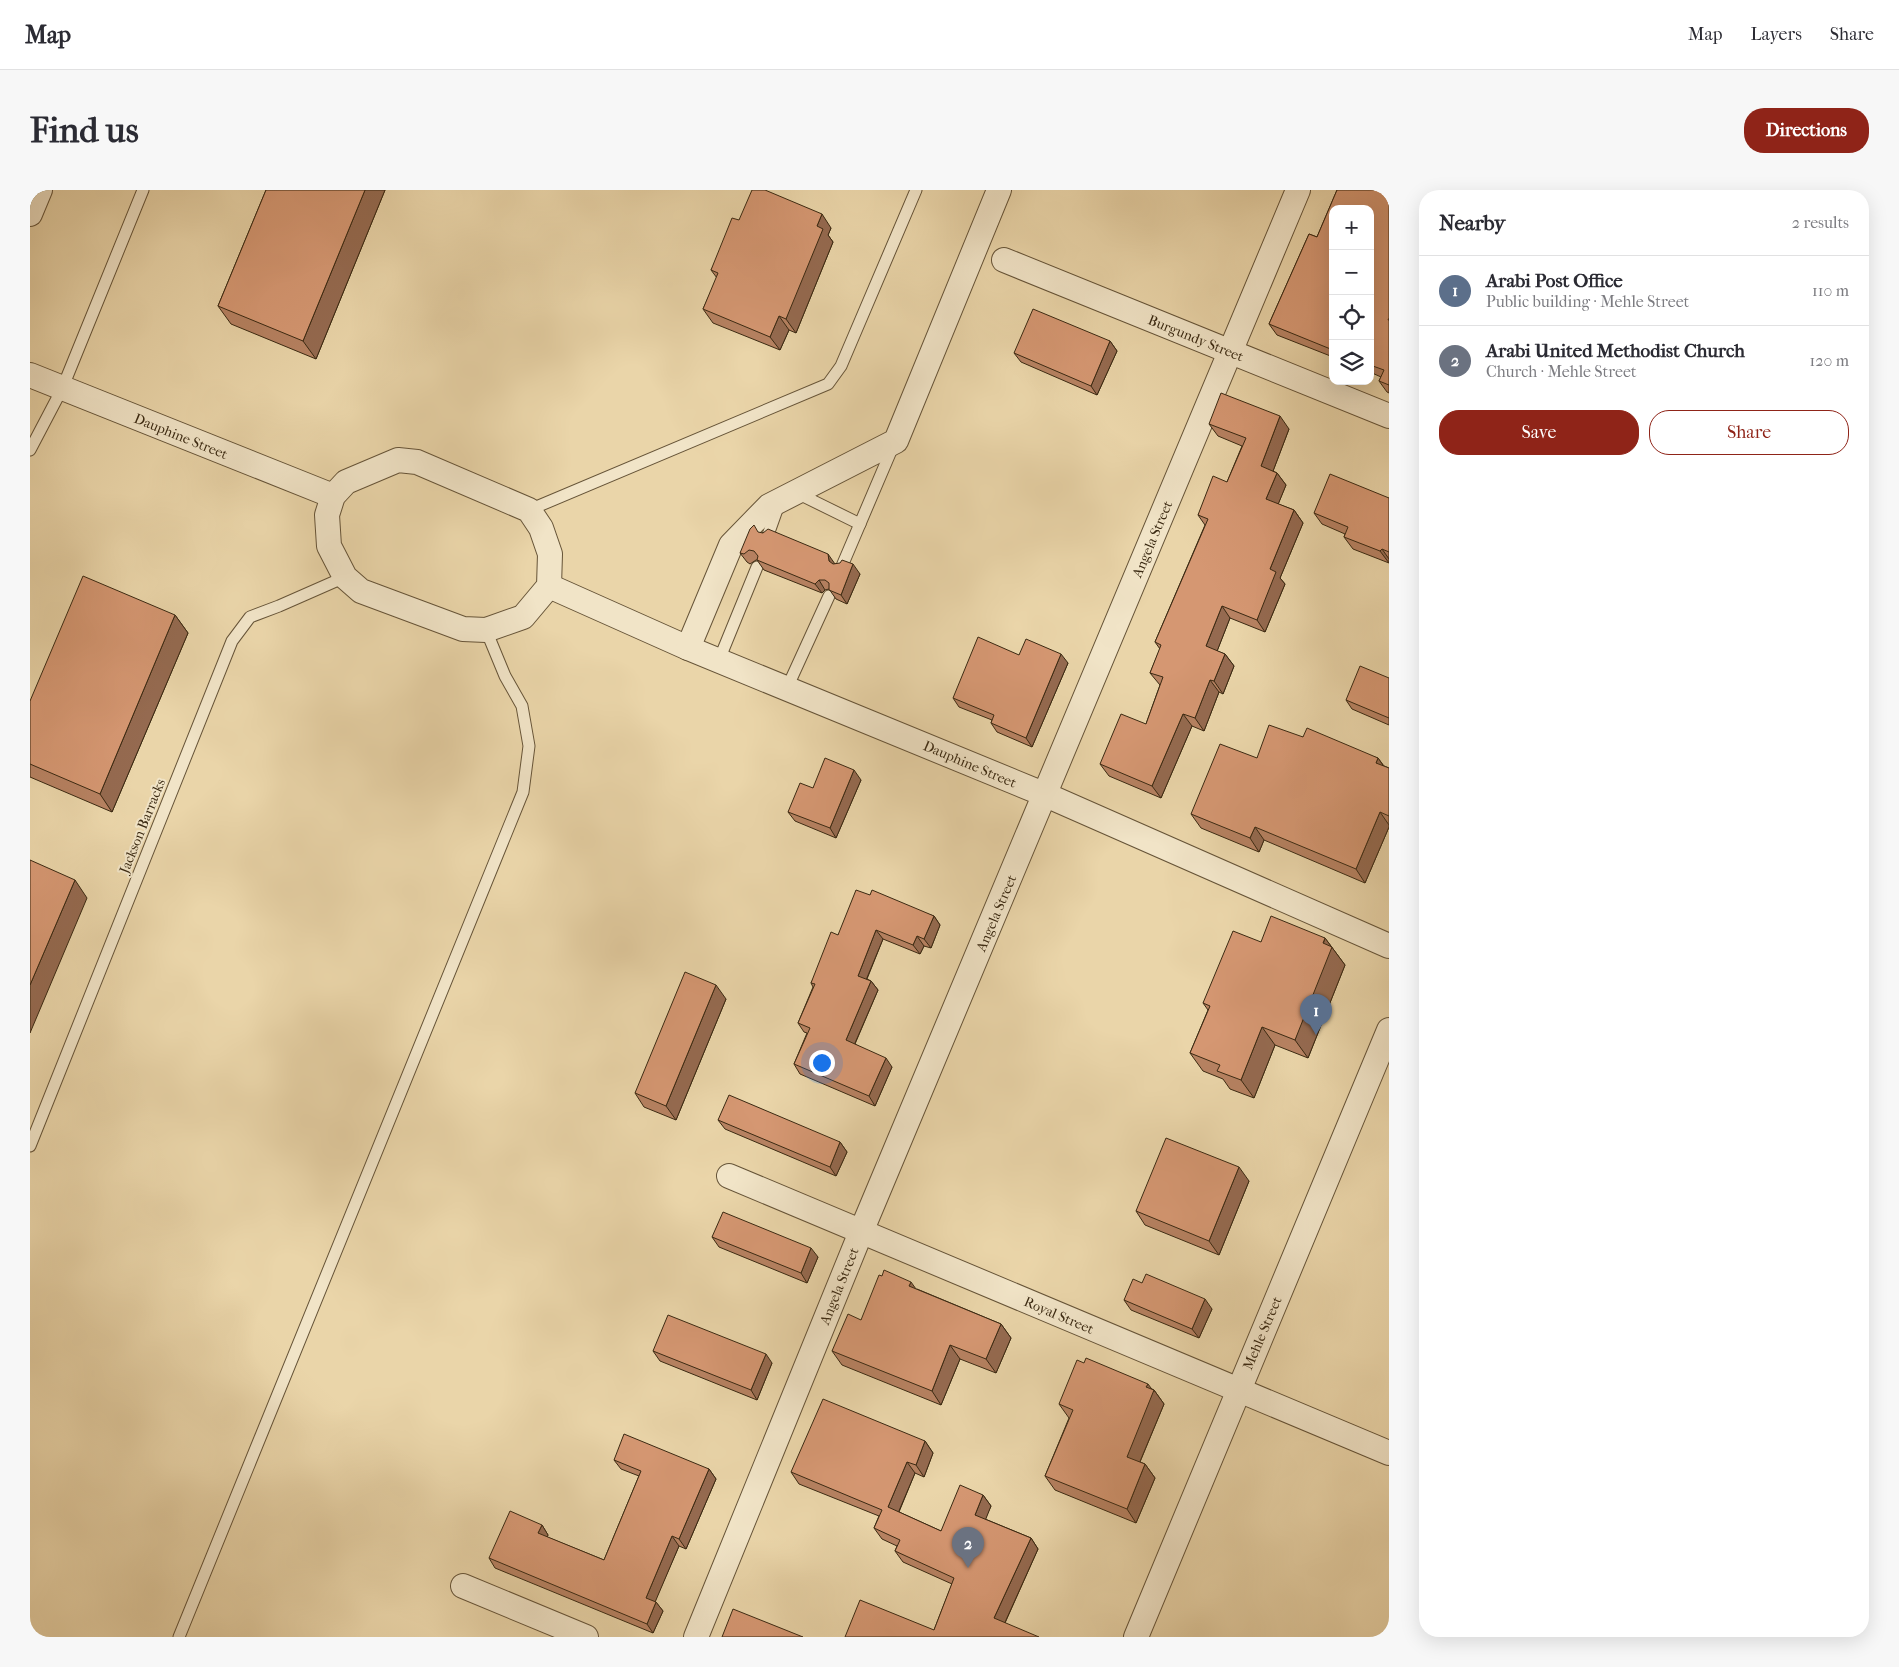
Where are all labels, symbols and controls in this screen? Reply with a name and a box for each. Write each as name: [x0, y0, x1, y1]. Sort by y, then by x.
text: Map: [25, 21, 71, 49]
text: Map: [1688, 24, 1722, 45]
text: Layers: [1750, 24, 1802, 45]
text: Share: [1830, 24, 1874, 45]
button: Directions: [1744, 108, 1869, 153]
text: Find us: [30, 110, 139, 151]
map controls: [1329, 205, 1374, 385]
button: +: [1329, 205, 1374, 250]
text: Nearby: [1439, 211, 1505, 235]
text: 2 results: [1792, 213, 1849, 232]
button: −: [1329, 250, 1374, 295]
text: Arabi Post Office: [1486, 270, 1623, 292]
text: 1: [1452, 281, 1458, 300]
text: 110 m: [1812, 281, 1849, 300]
text: Public building · Mehle Street: [1486, 292, 1689, 311]
button: locate: [1329, 295, 1374, 340]
street label: Burgundy Street: [1146, 312, 1246, 365]
button: layers: [1329, 340, 1374, 385]
text: Arabi United Methodist Church: [1486, 340, 1745, 362]
text: 2: [1451, 351, 1459, 370]
text: 120 m: [1810, 351, 1849, 370]
text: Church · Mehle Street: [1486, 362, 1637, 381]
street label: Dauphine Street: [132, 410, 230, 463]
button: Save: [1439, 410, 1639, 455]
button: Share: [1649, 410, 1849, 455]
street label: Angela Street: [1128, 498, 1176, 581]
street label: Dauphine Street: [921, 737, 1019, 792]
street label: Jackson Barracks: [115, 776, 169, 877]
street label: Angela Street: [972, 872, 1020, 955]
pin: 1: [1300, 994, 1332, 1035]
your location: [809, 1050, 835, 1076]
street label: Angela Street: [816, 1245, 863, 1328]
street label: Royal Street: [1021, 1293, 1096, 1338]
street label: Mehle Street: [1239, 1294, 1286, 1372]
pin: 2: [952, 1527, 984, 1568]

